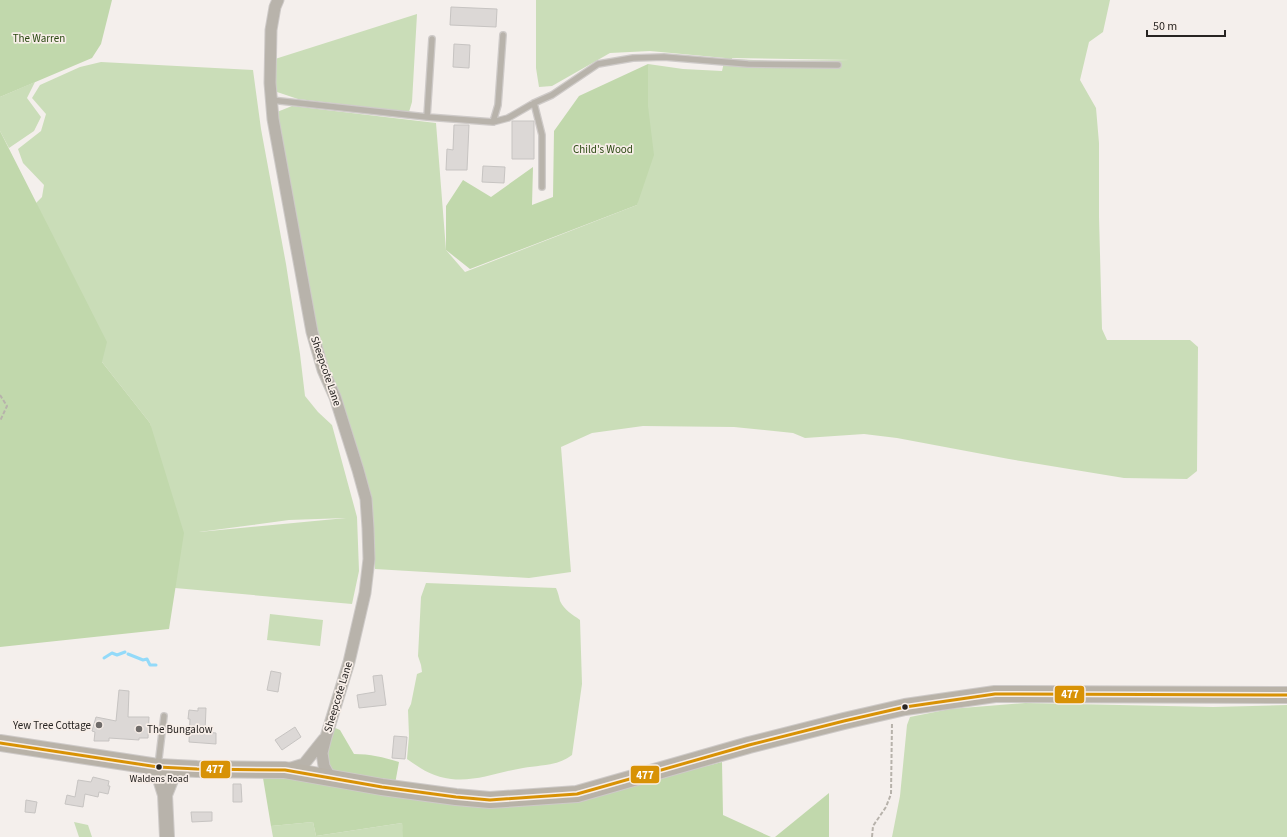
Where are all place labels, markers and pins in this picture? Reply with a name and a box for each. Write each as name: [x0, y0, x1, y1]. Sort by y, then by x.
unlabelled marker: [900, 702, 910, 712]
place label: Yew Tree Cottage: [12, 718, 92, 733]
marker: Yew Tree Cottage: [94, 720, 104, 730]
place label: The Bungalow: [147, 722, 213, 737]
marker: The Bungalow: [134, 724, 144, 734]
marker: Waldens Road: [154, 762, 164, 772]
place label: Waldens Road: [130, 772, 188, 786]

